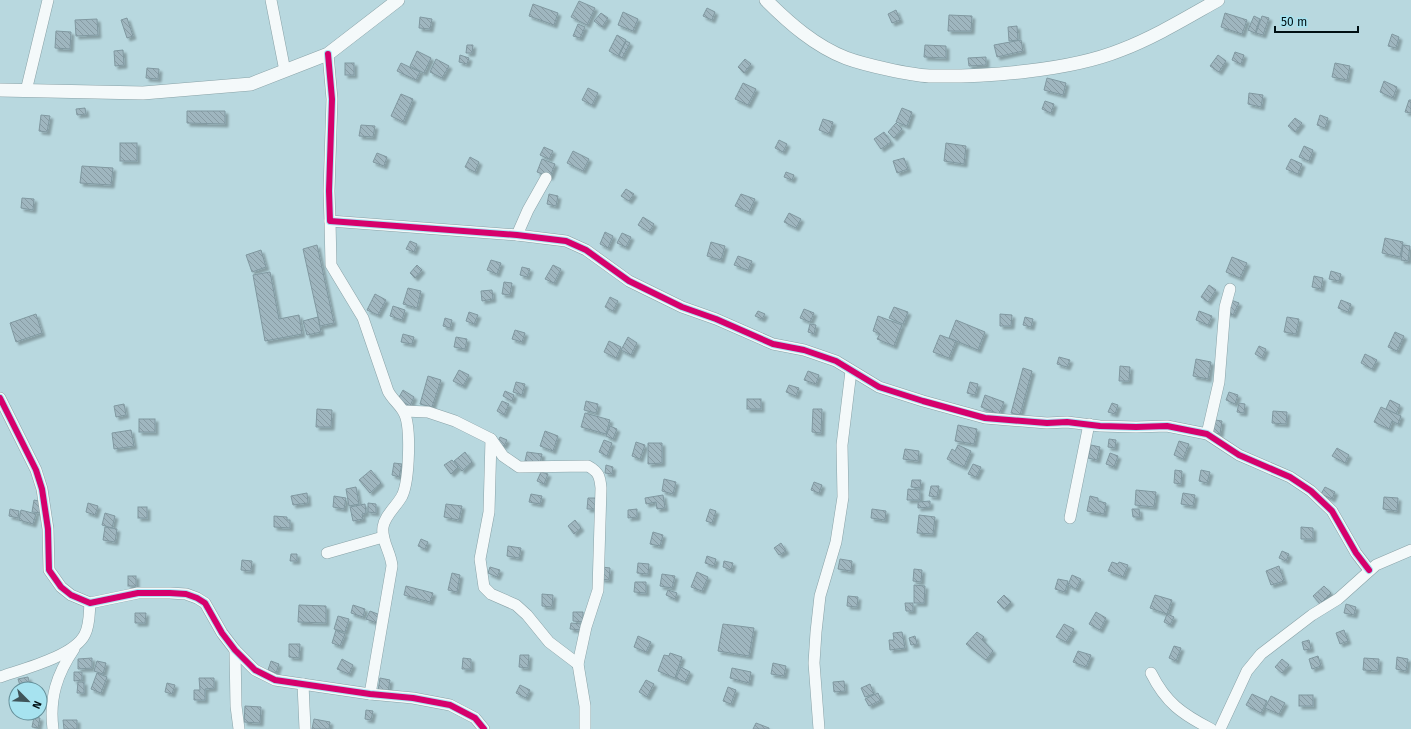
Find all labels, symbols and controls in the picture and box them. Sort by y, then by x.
scale bar [1275,8,1358,34]
text: 50 m [1281,15,1307,29]
north arrow [8,681,48,721]
text: N [29,699,44,711]

